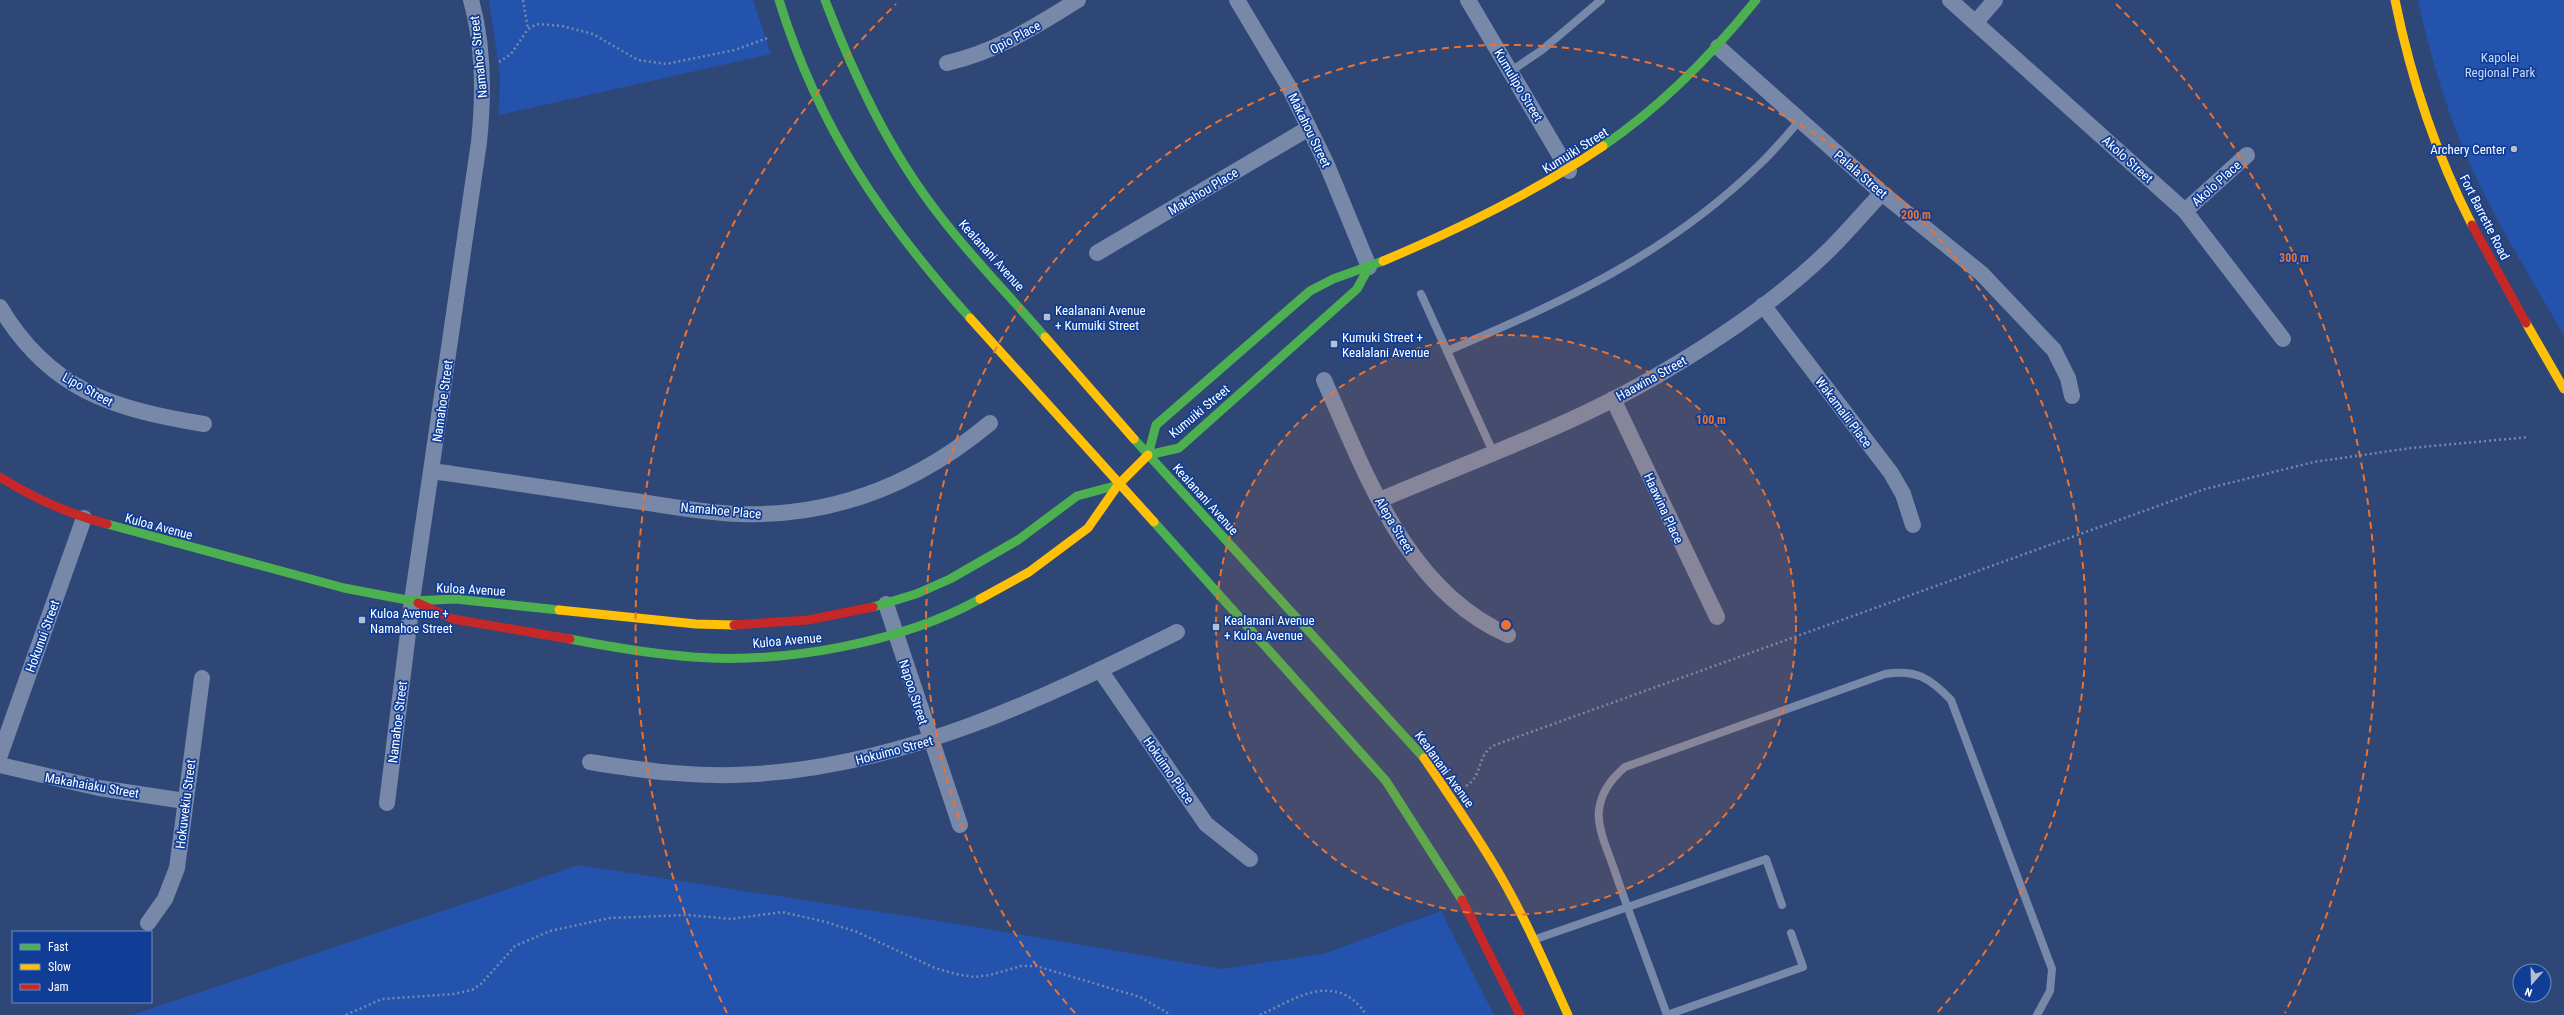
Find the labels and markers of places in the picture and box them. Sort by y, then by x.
place label: Archery Center [2430,142,2506,157]
marker: Archery Center [2509,144,2519,154]
place label: Kealanani Avenue + Kumuiki Street [1055,303,1146,333]
marker: Kealanani Avenue + Kumuiki Street [1042,312,1052,322]
place label: Kumuki Street + Kealalani Avenue [1342,330,1429,360]
marker: Kumuki Street + Kealalani Avenue [1329,339,1339,349]
place label: Kuloa Avenue + Namahoe Street [370,606,453,636]
place label: Kealanani Avenue + Kuloa Avenue [1224,613,1315,643]
marker: Kuloa Avenue + Namahoe Street [357,615,367,625]
centre of rings [1499,618,1513,632]
marker: Kealanani Avenue + Kuloa Avenue [1211,622,1221,632]

